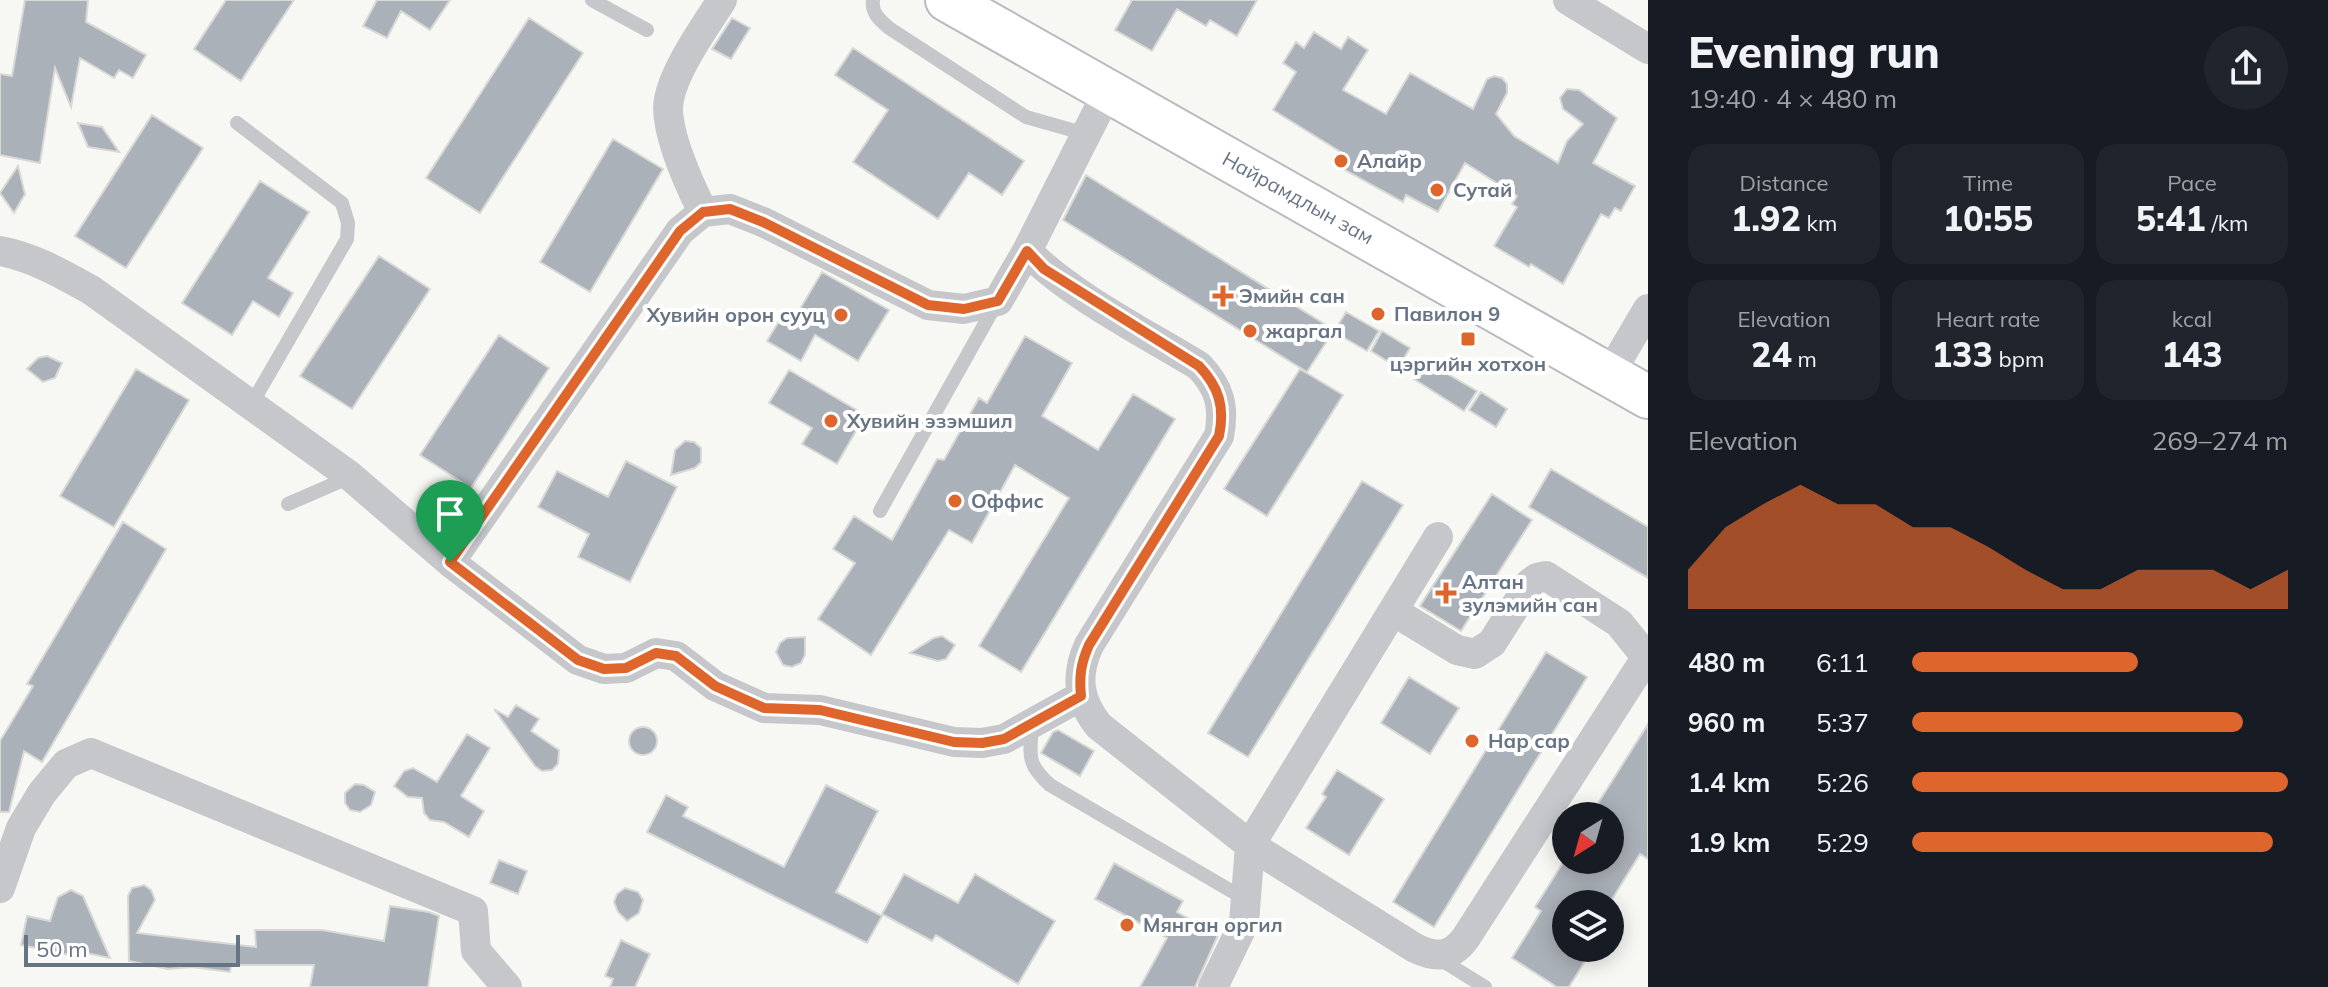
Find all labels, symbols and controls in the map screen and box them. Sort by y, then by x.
text: Evening run [1688,24,1940,79]
button: share [2204,26,2288,110]
text: 19:40 · 4 × 480 m [1688,82,1897,115]
street label: Найрамдлын зам [1218,146,1378,249]
place label: Алайр [1357,148,1422,173]
marker: Алайр [1332,152,1350,170]
text: Distance [1740,169,1828,197]
text: Time [1963,169,2013,197]
text: Pace [2167,169,2217,197]
place label: Сутай [1453,177,1512,202]
marker: Сутай [1428,181,1446,199]
text: 1.92 [1731,197,1801,240]
text: 10:55 [1943,197,2033,240]
text: 5:41 [2136,197,2206,240]
text: km [1801,209,1837,237]
text: /km [2206,209,2248,237]
place label: Эмийн сан [1239,283,1345,308]
marker: Эмийн сан [1214,287,1232,305]
place label: Павилон 9 [1394,301,1500,326]
place label: Хувийн орон сууц [646,302,825,327]
marker: Павилон 9 [1369,305,1387,323]
text: Elevation [1737,305,1831,333]
text: Heart rate [1936,305,2040,333]
text: kcal [2172,305,2212,333]
marker: Хувийн орон сууц [832,306,850,324]
place label: жаргал [1265,318,1343,343]
marker: жаргал [1241,322,1259,340]
marker: цэргийн хотхон [1459,330,1477,348]
text: 24 [1751,333,1792,376]
text: 133 [1932,333,1993,376]
text: 143 [2161,333,2223,376]
text: m [1792,345,1817,373]
text: bpm [1993,345,2044,373]
place label: цэргийн хотхон [1390,351,1546,376]
place label: Хувийн эзэмшил [846,408,1013,433]
marker: Хувийн эзэмшил [822,412,840,430]
text: Elevation [1688,424,1798,457]
text: 269–274 m [2152,424,2288,457]
pin [416,480,484,562]
place label: Оффис [971,488,1044,513]
icon: arrive [428,492,472,536]
marker: Оффис [946,492,964,510]
place label: Алтан зулэмийн сан [1462,569,1598,617]
marker: Алтан зулэмийн сан [1437,584,1455,602]
text: 480 m [1688,646,1765,679]
text: 6:11 [1816,646,1869,679]
text: 960 m [1688,706,1765,739]
text: 5:37 [1816,706,1869,739]
place label: Нар сар [1488,728,1570,753]
marker: Нар сар [1463,732,1481,750]
text: 1.4 km [1688,766,1771,799]
text: 5:26 [1816,766,1869,799]
north arrow [1552,802,1624,874]
map controls [1552,802,1624,962]
text: 1.9 km [1688,826,1771,859]
text: 5:29 [1816,826,1869,859]
button: layers [1552,890,1624,962]
place label: Мянган оргил [1143,912,1283,937]
marker: Мянган оргил [1118,916,1136,934]
scale bar [24,931,240,967]
text: 50 m [36,935,87,963]

